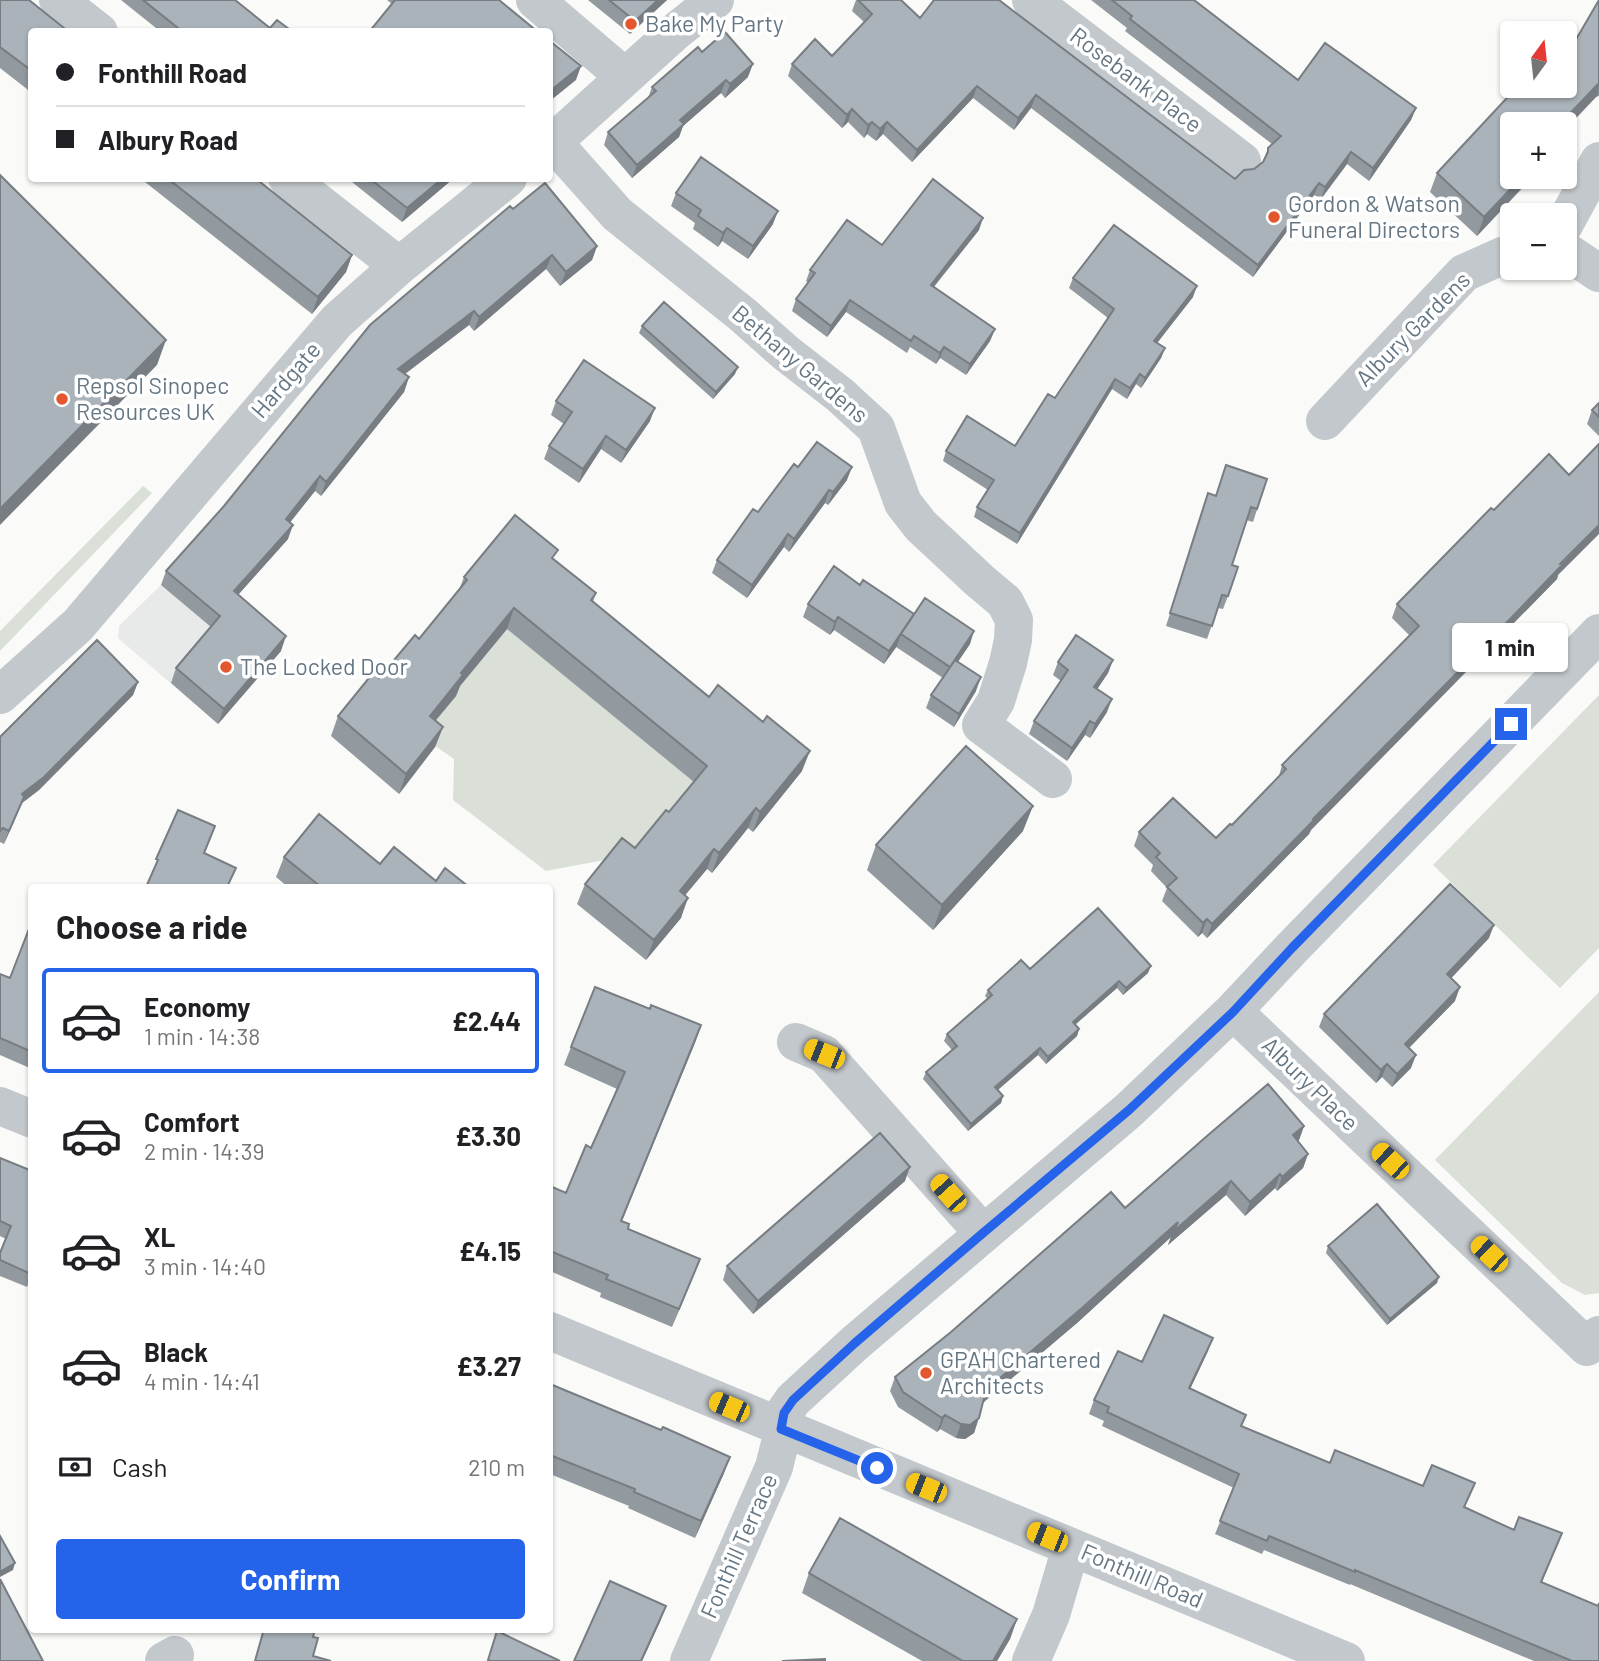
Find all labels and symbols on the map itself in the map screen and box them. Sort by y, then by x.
place label: Bake My Party [645,9,784,37]
marker: Bake My Party [623,16,639,32]
street label: Rosebank Place [1065,21,1208,138]
north arrow [1500,21,1577,98]
place label: Gordon & Watson Funeral Directors [1288,189,1460,243]
marker: Gordon & Watson Funeral Directors [1266,209,1282,225]
street label: Albury Gardens [1349,265,1475,391]
street label: Bethany Gardens [727,298,874,428]
street label: Hardgate [245,335,326,423]
place label: Repsol Sinopec Resources UK [76,371,229,425]
marker: Repsol Sinopec Resources UK [54,391,70,407]
callout: 1 min [1453,622,1569,672]
place label: The Locked Door [240,652,409,680]
marker: The Locked Door [218,659,234,675]
route end [1495,708,1527,740]
street label: Albury Place [1257,1030,1365,1136]
car [801,1036,848,1072]
car [1368,1139,1413,1183]
car [927,1170,970,1216]
car [1467,1232,1512,1276]
place label: GPAH Chartered Architects [940,1345,1101,1399]
marker: GPAH Chartered Architects [918,1365,934,1381]
car [706,1389,753,1425]
route start [861,1452,893,1484]
street label: Fonthill Terrace [694,1469,782,1622]
car [903,1470,950,1506]
car [1024,1519,1071,1555]
street label: Fonthill Road [1077,1537,1208,1613]

